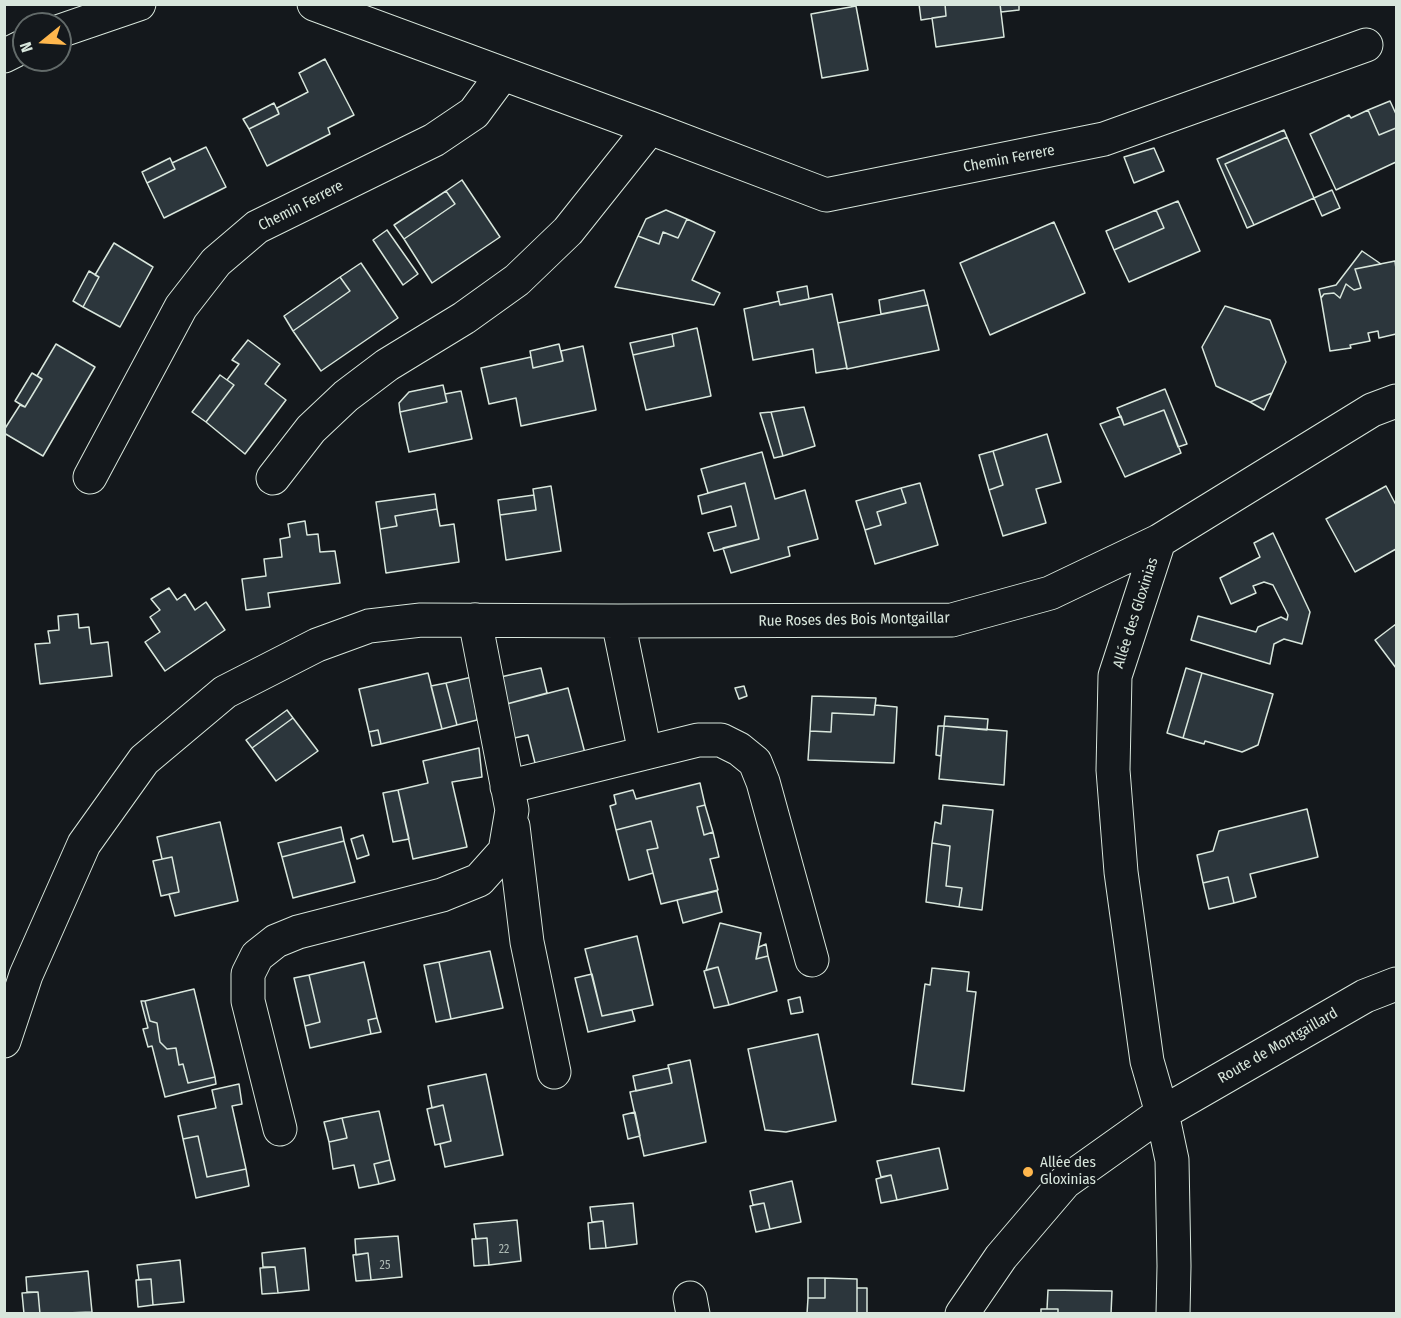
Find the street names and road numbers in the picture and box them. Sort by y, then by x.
street label: Chemin Ferrere [962,141,1056,177]
street label: Chemin Ferrere [256,177,346,235]
street label: Allée des Gloxinias [1110,555,1162,671]
street label: Rue Roses des Bois Montgaillar [758,609,950,631]
street label: Route de Montgaillard [1215,1004,1341,1088]

